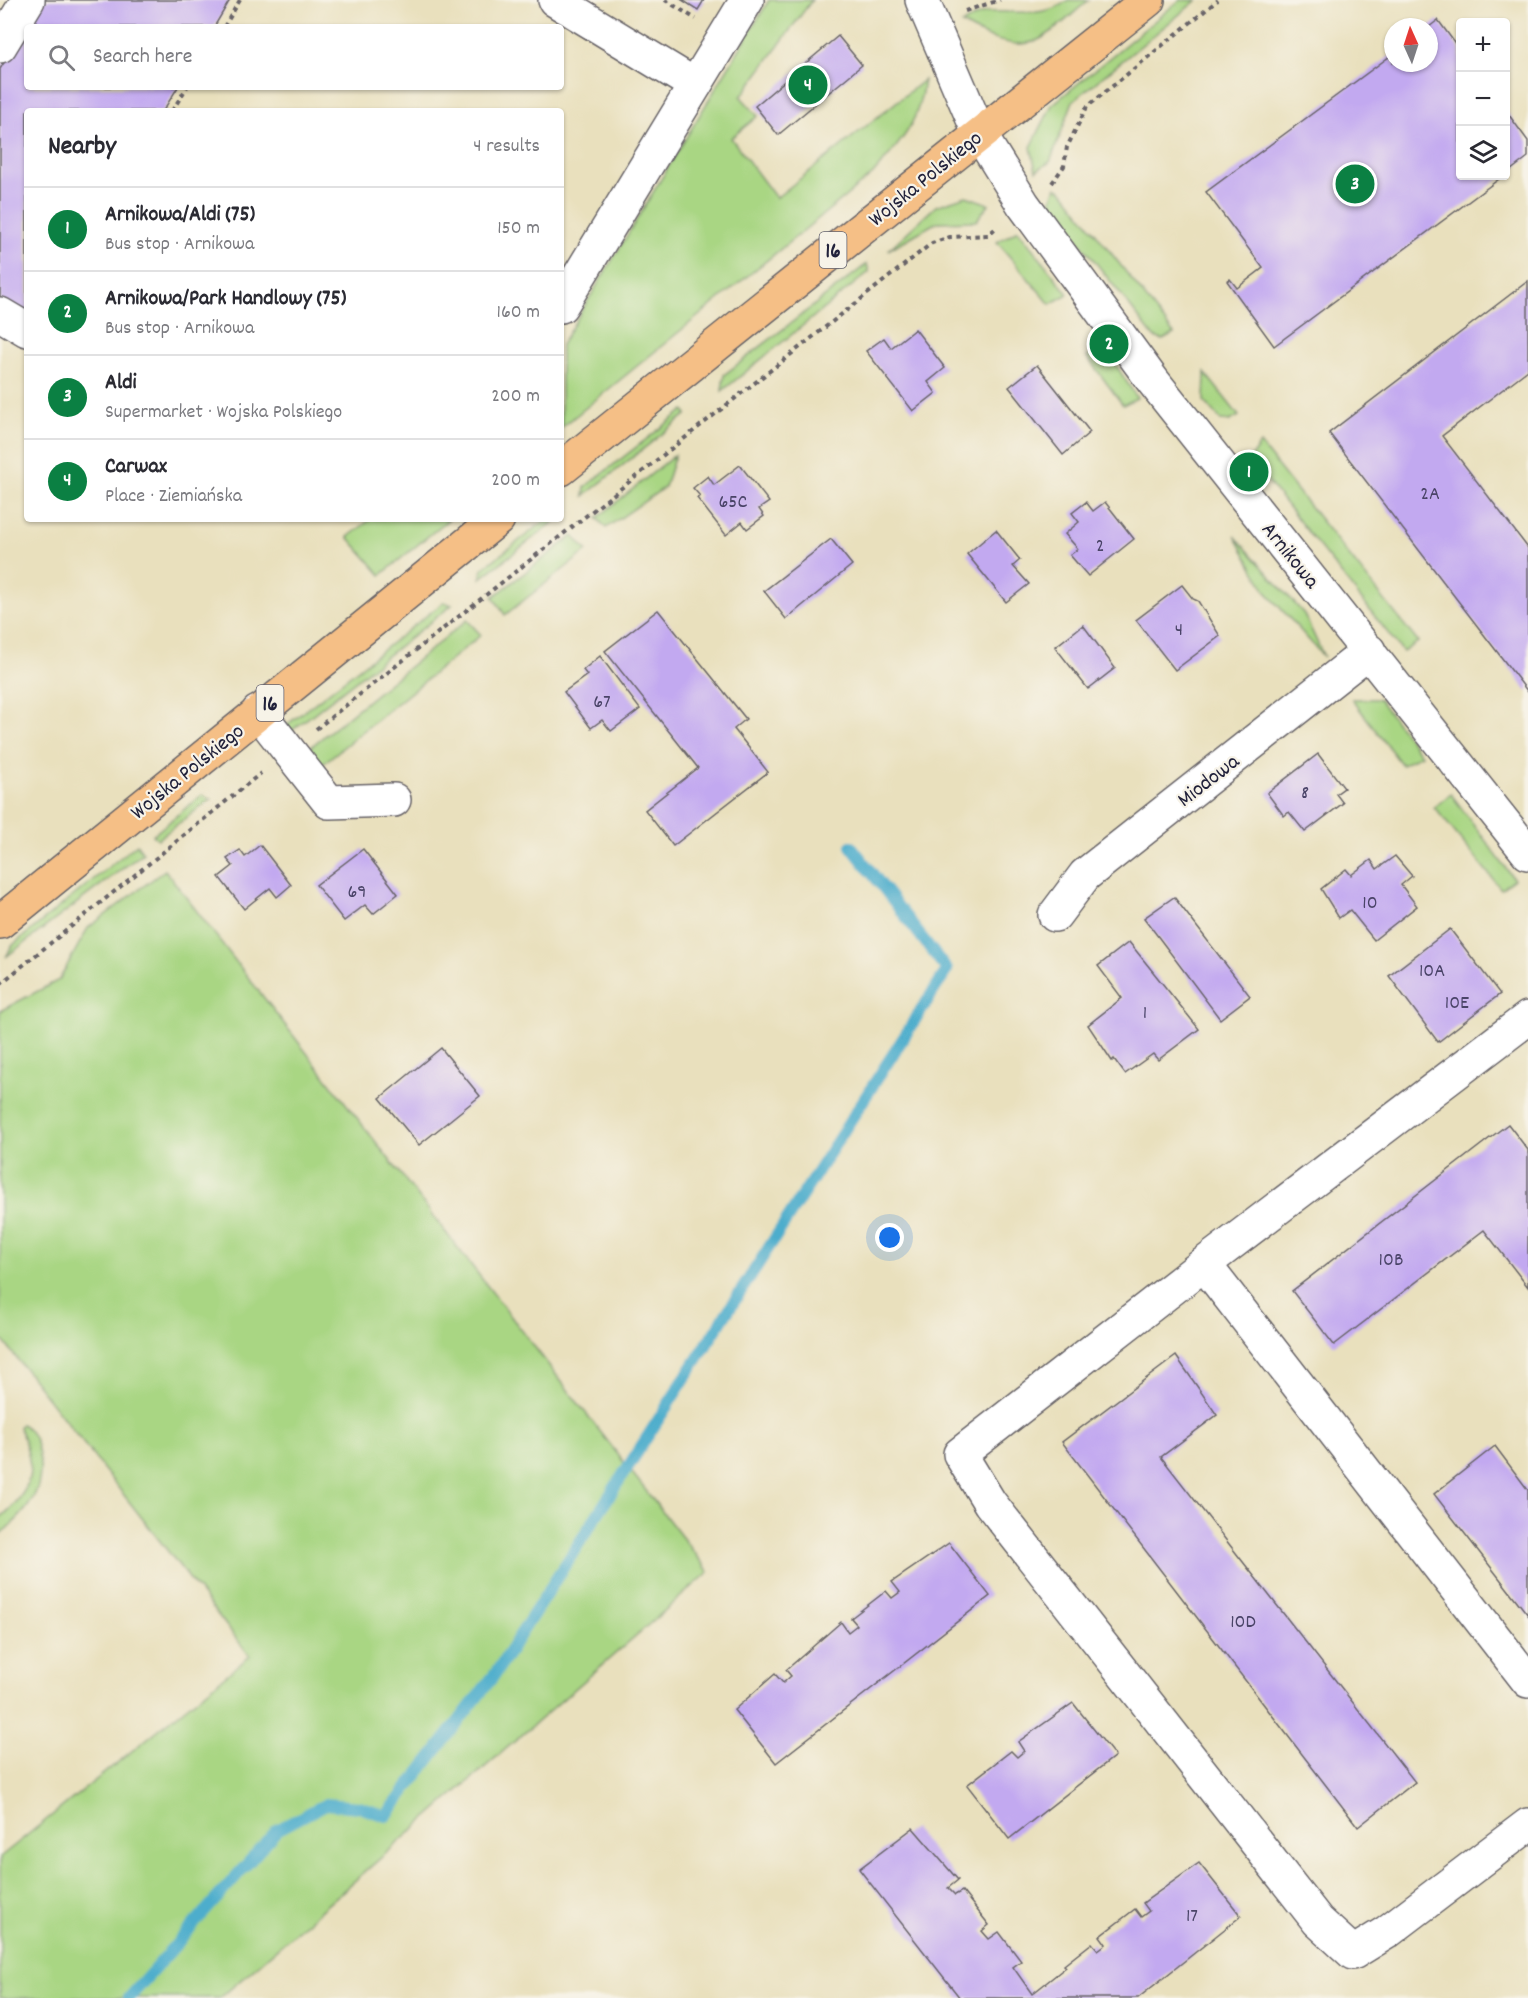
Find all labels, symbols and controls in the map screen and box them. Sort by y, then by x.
north arrow [1384,18,1438,72]
map controls [1456,18,1510,180]
button: + [1456,18,1510,72]
search box [24,24,564,90]
icon: search [45,41,78,74]
text: Search here [93,42,192,73]
pin: 4 [788,62,828,107]
button: − [1456,72,1510,126]
street label: Wojska Polskiego [863,124,990,235]
button: layers [1456,126,1510,180]
text: Nearby [48,129,116,166]
text: 4 results [473,133,540,161]
pin: 3 [1336,162,1374,207]
text: Arnikowa/Aldi (75) [105,200,255,231]
text: 1 [65,215,70,243]
text: 150 m [497,215,540,243]
text: Bus stop · Arnikowa [105,231,254,259]
road number: 16 [820,232,846,268]
text: Arnikowa/Park Handlowy (75) [105,284,346,315]
text: 2 [63,299,72,327]
text: 160 m [497,299,540,327]
text: Bus stop · Arnikowa [105,315,254,343]
pin: 2 [1090,322,1128,366]
text: Aldi [105,368,137,399]
text: 3 [63,383,72,411]
text: 200 m [491,383,540,411]
text: Supermarket · Wojska Polskiego [105,399,342,427]
pin: 1 [1230,450,1268,494]
text: Carwax [105,452,167,483]
text: 4 [63,467,72,495]
text: 200 m [491,467,540,495]
house number: 2A [1420,481,1440,509]
text: Place · Ziemiańska [105,483,242,511]
house number: 65C [719,489,748,517]
street label: Arnikowa [1253,516,1326,597]
house number: 2 [1096,533,1104,561]
house number: 4 [1175,617,1183,645]
road number: 16 [256,685,284,721]
house number: 67 [593,689,611,717]
street label: Wojska Polskiego [125,717,252,828]
street label: Miodowa [1172,747,1247,816]
house number: 8 [1301,780,1309,808]
house number: 69 [348,879,366,907]
house number: 10 [1362,890,1378,918]
house number: 10A [1419,958,1445,986]
house number: 10E [1445,990,1469,1018]
house number: 1 [1143,1000,1147,1028]
your location [875,1223,904,1252]
house number: 10B [1379,1247,1403,1275]
house number: 10D [1230,1609,1256,1637]
house number: 17 [1186,1903,1198,1931]

